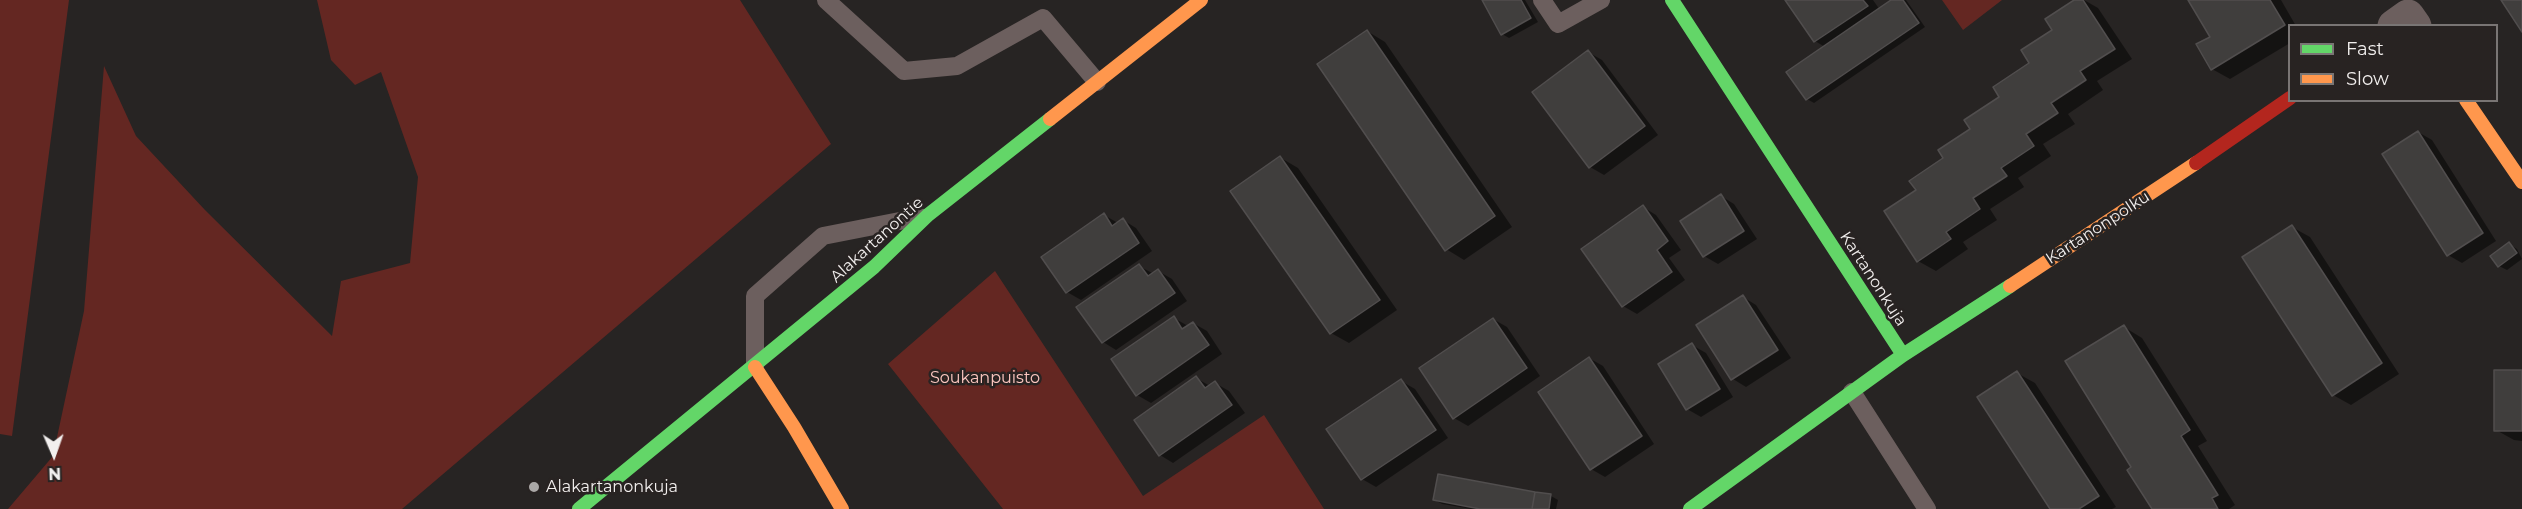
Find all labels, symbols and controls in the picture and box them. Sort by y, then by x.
legend [2288,24,2498,102]
text: Fast [2346,38,2384,60]
text: Slow [2346,68,2389,90]
street label: Kartanonpolku [2043,187,2153,269]
street label: Alakartanontie [827,193,927,287]
street label: Kartanonkuja [1835,228,1911,330]
park label: Soukanpuisto [930,368,1040,388]
north arrow [24,425,84,485]
text: N [48,464,61,483]
place label: Alakartanonkuja [546,477,678,497]
marker: Alakartanonkuja [527,480,541,494]

